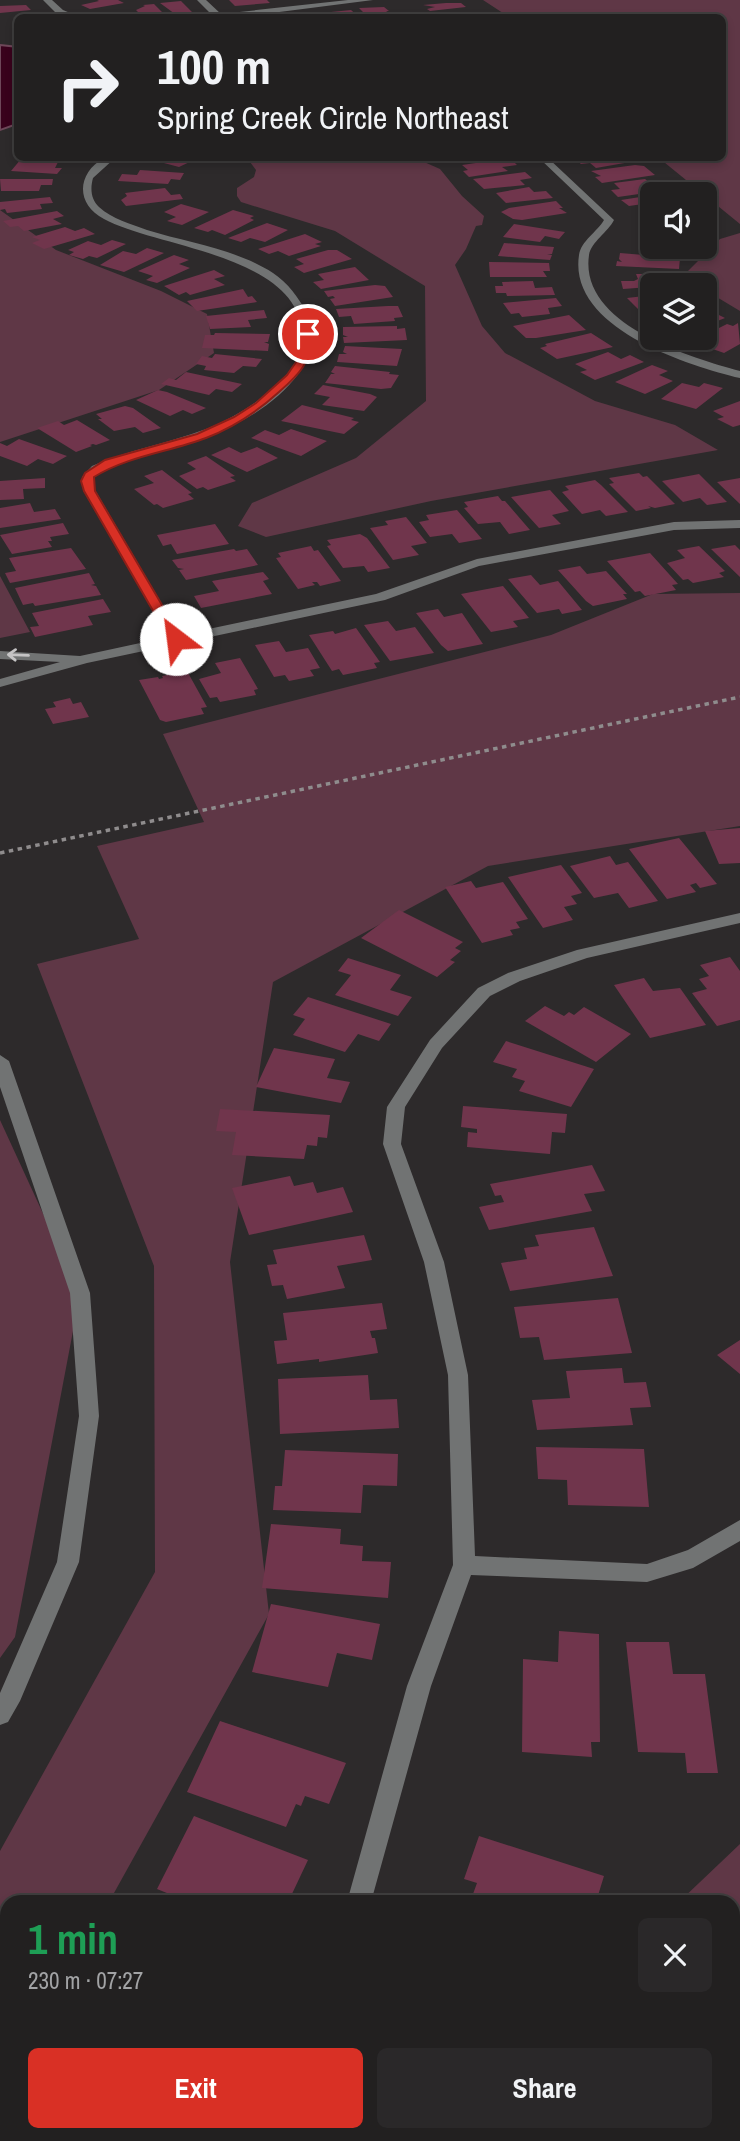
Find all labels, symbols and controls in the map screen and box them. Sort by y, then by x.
text: 100 m [157,33,271,99]
icon: right [42,42,133,133]
text: Spring Creek Circle Northeast [157,96,508,139]
map controls [640,182,717,350]
button: sound [640,182,717,259]
button: layers [640,273,717,350]
pin [278,304,338,364]
icon: arrive [289,315,327,353]
position arrow [139,602,213,676]
one-way arrow [7,648,30,661]
text: 1 min [28,1911,118,1967]
button: close [638,1918,712,1992]
text: 230 m · 07:27 [28,1965,143,1996]
button: Exit [28,2048,363,2128]
button: Share [377,2048,712,2128]

